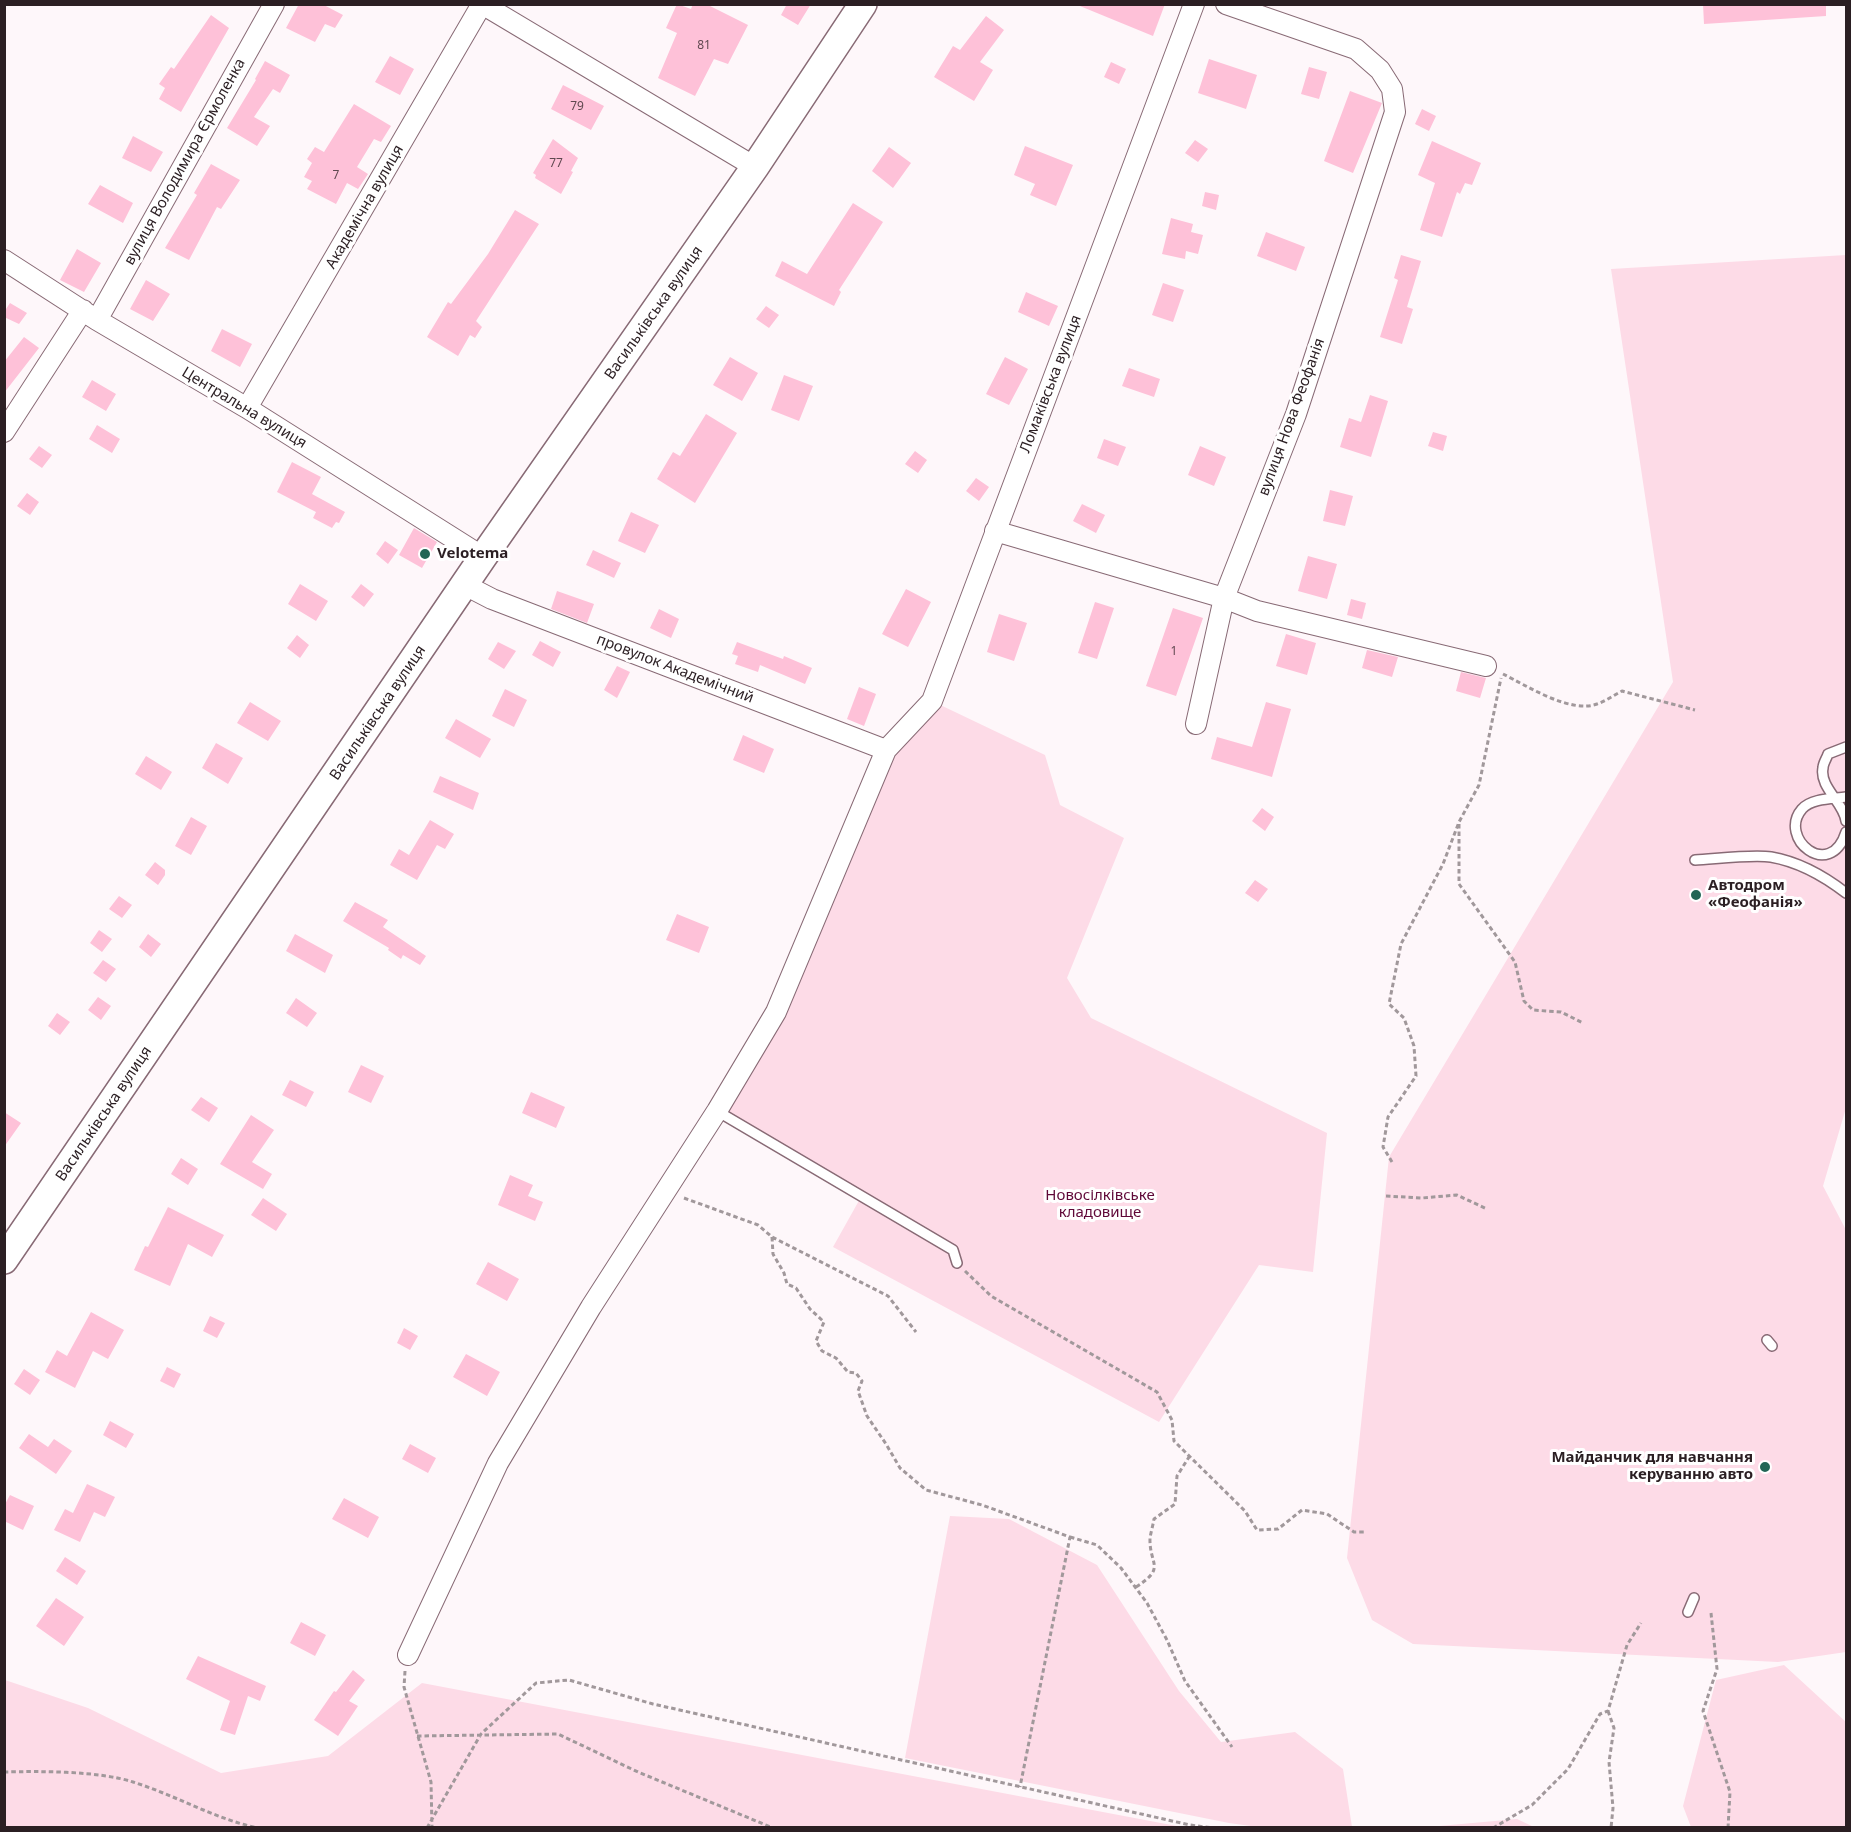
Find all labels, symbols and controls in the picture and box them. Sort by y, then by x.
house number: 81 [697,39,711,53]
street label: вулиця Володимира Єрмоленка [121,56,249,268]
house number: 79 [570,100,584,114]
street label: Академічна вулиця [322,142,408,272]
house number: 77 [549,157,563,171]
house number: 7 [333,169,339,183]
street label: Васильківська вулиця [601,243,707,383]
street label: Ломаківська вулиця [1016,313,1086,455]
street label: вулиця Нова Феофанія [1255,336,1329,498]
street label: Центральна вулиця [178,364,310,452]
place label: Velotema [437,545,508,563]
marker: Velotema [418,547,432,561]
street label: провулок Академічний [594,631,756,707]
street label: Васильківська вулиця [326,642,430,784]
house number: 1 [1171,645,1177,659]
place label: Автодром «Феофанія» [1708,877,1803,912]
marker: Автодром «Феофанія» [1689,888,1703,902]
street label: Васильківська вулиця [52,1043,156,1185]
park label: Новосілківське кладовище [1045,1187,1155,1222]
place label: Майданчик для навчання керуванню авто [1551,1449,1753,1484]
marker: Майданчик для навчання керуванню авто [1758,1460,1772,1474]

